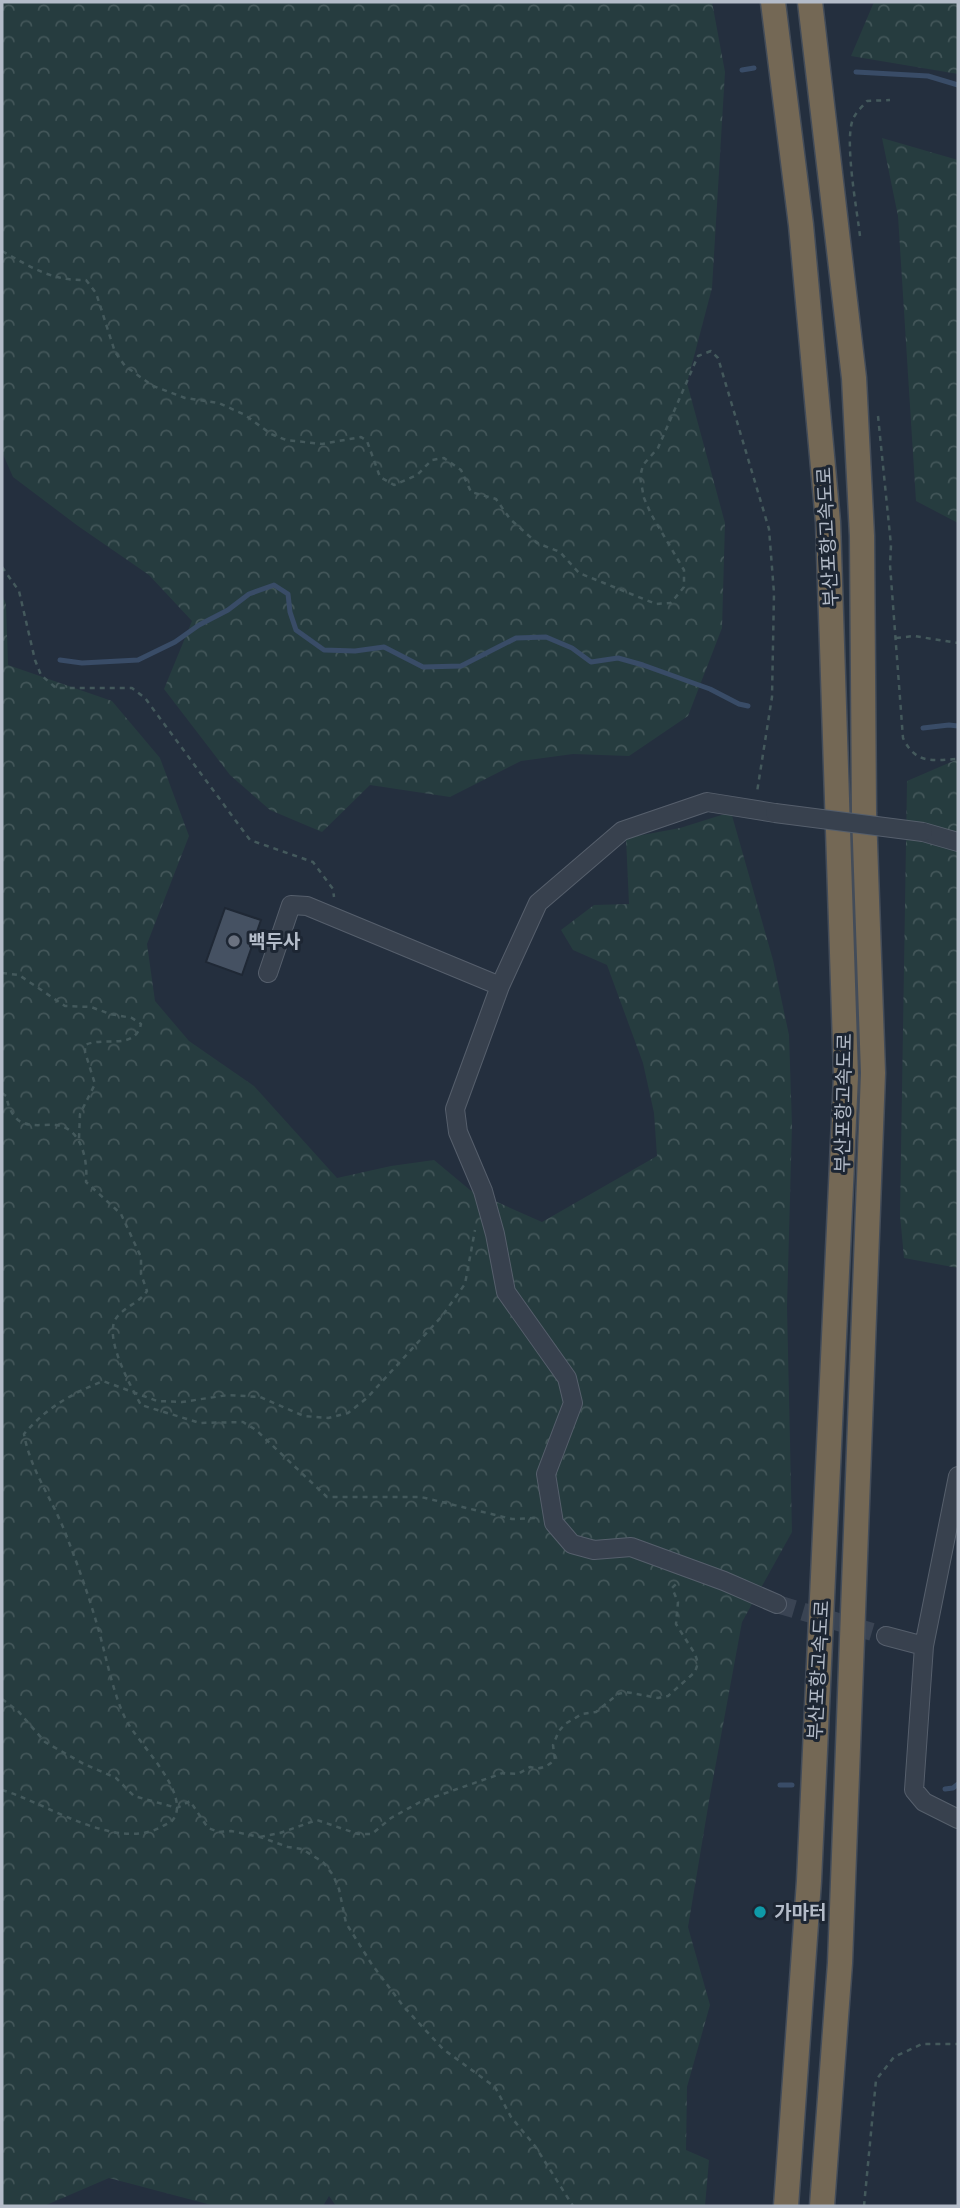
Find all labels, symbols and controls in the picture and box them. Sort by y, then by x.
street label: 부산포항고속도로 [812,467,843,607]
place label: 백두사 [248,930,301,953]
marker: 백두사 [226,933,242,949]
street label: 부산포항고속도로 [831,1033,856,1173]
street label: 부산포항고속도로 [803,1600,834,1740]
place label: 가마터 [774,1901,826,1924]
marker: 가마터 [752,1904,768,1920]

